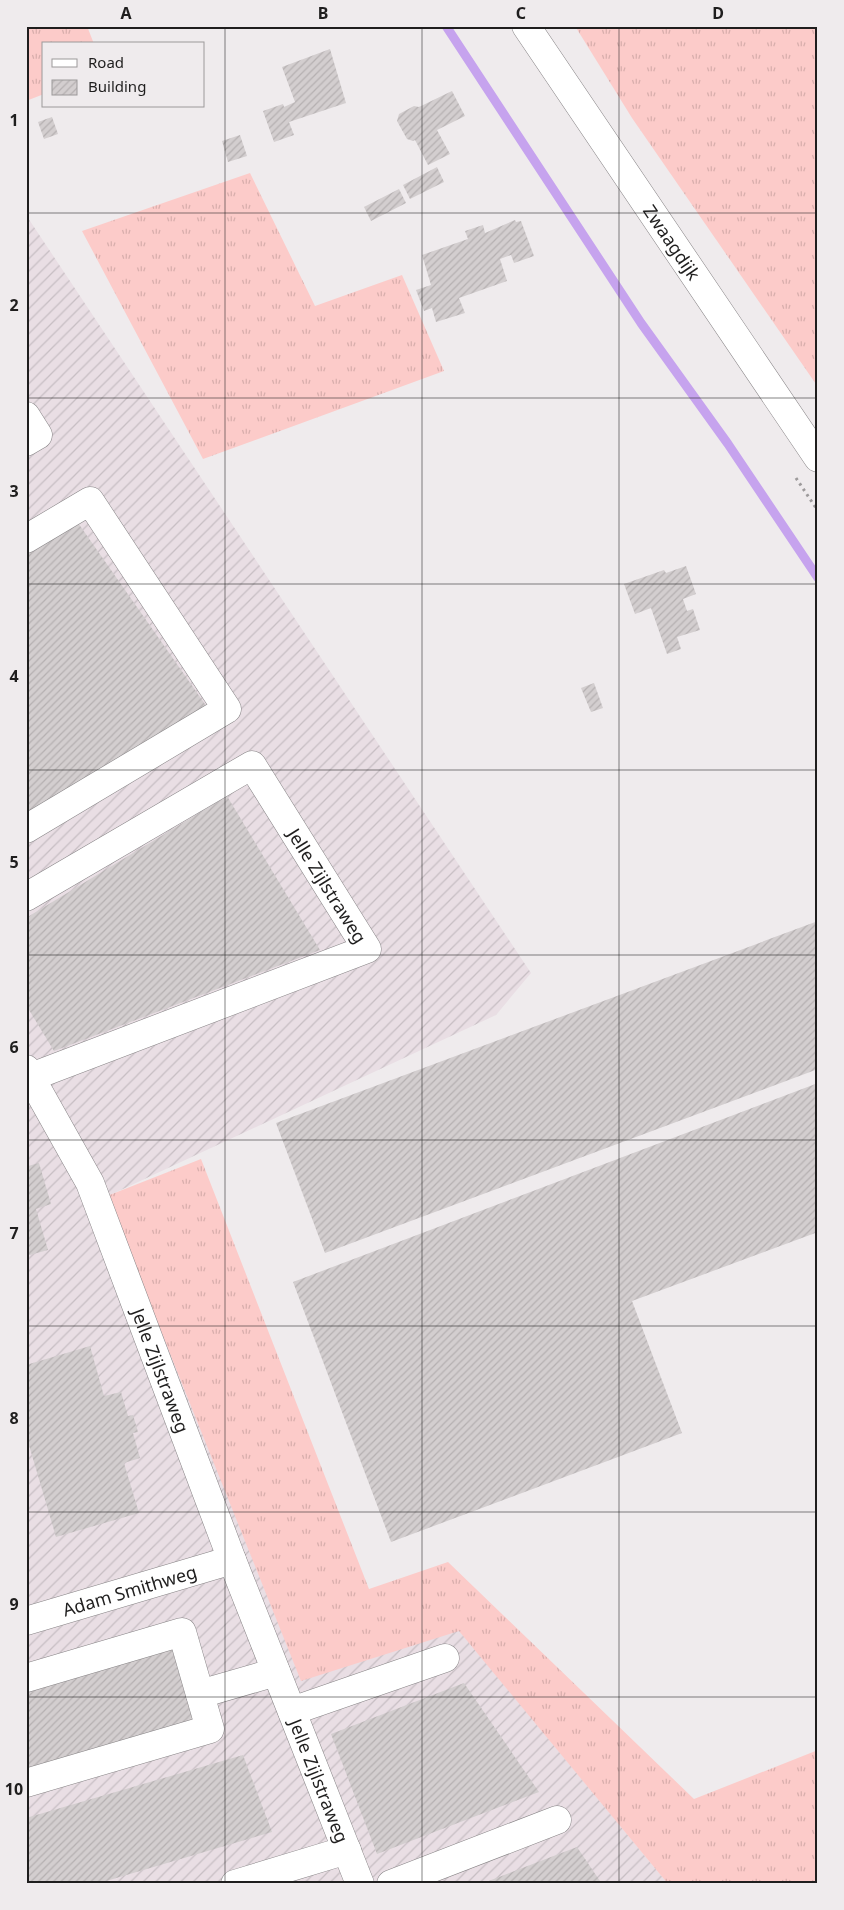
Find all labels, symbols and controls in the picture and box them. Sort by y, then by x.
text: A [120,2,132,24]
text: B [318,2,328,24]
text: C [516,2,526,24]
text: D [712,2,724,24]
legend [42,42,205,108]
text: Road [88,52,124,72]
text: Building [88,76,146,96]
text: 1 [9,109,19,131]
street label: Zwaagdijk [638,200,706,285]
text: 2 [9,294,19,316]
text: 3 [9,480,19,502]
text: 4 [9,665,19,687]
street label: Jelle Zijlstraweg [281,822,372,948]
text: 5 [9,851,19,873]
text: 6 [9,1036,19,1058]
text: 7 [9,1222,19,1244]
street label: Jelle Zijlstraweg [126,1303,195,1436]
text: 8 [9,1407,19,1429]
street label: Adam Smithweg [60,1559,199,1622]
text: 9 [9,1593,19,1615]
street label: Jelle Zijlstraweg [283,1714,354,1846]
text: 10 [5,1778,23,1800]

